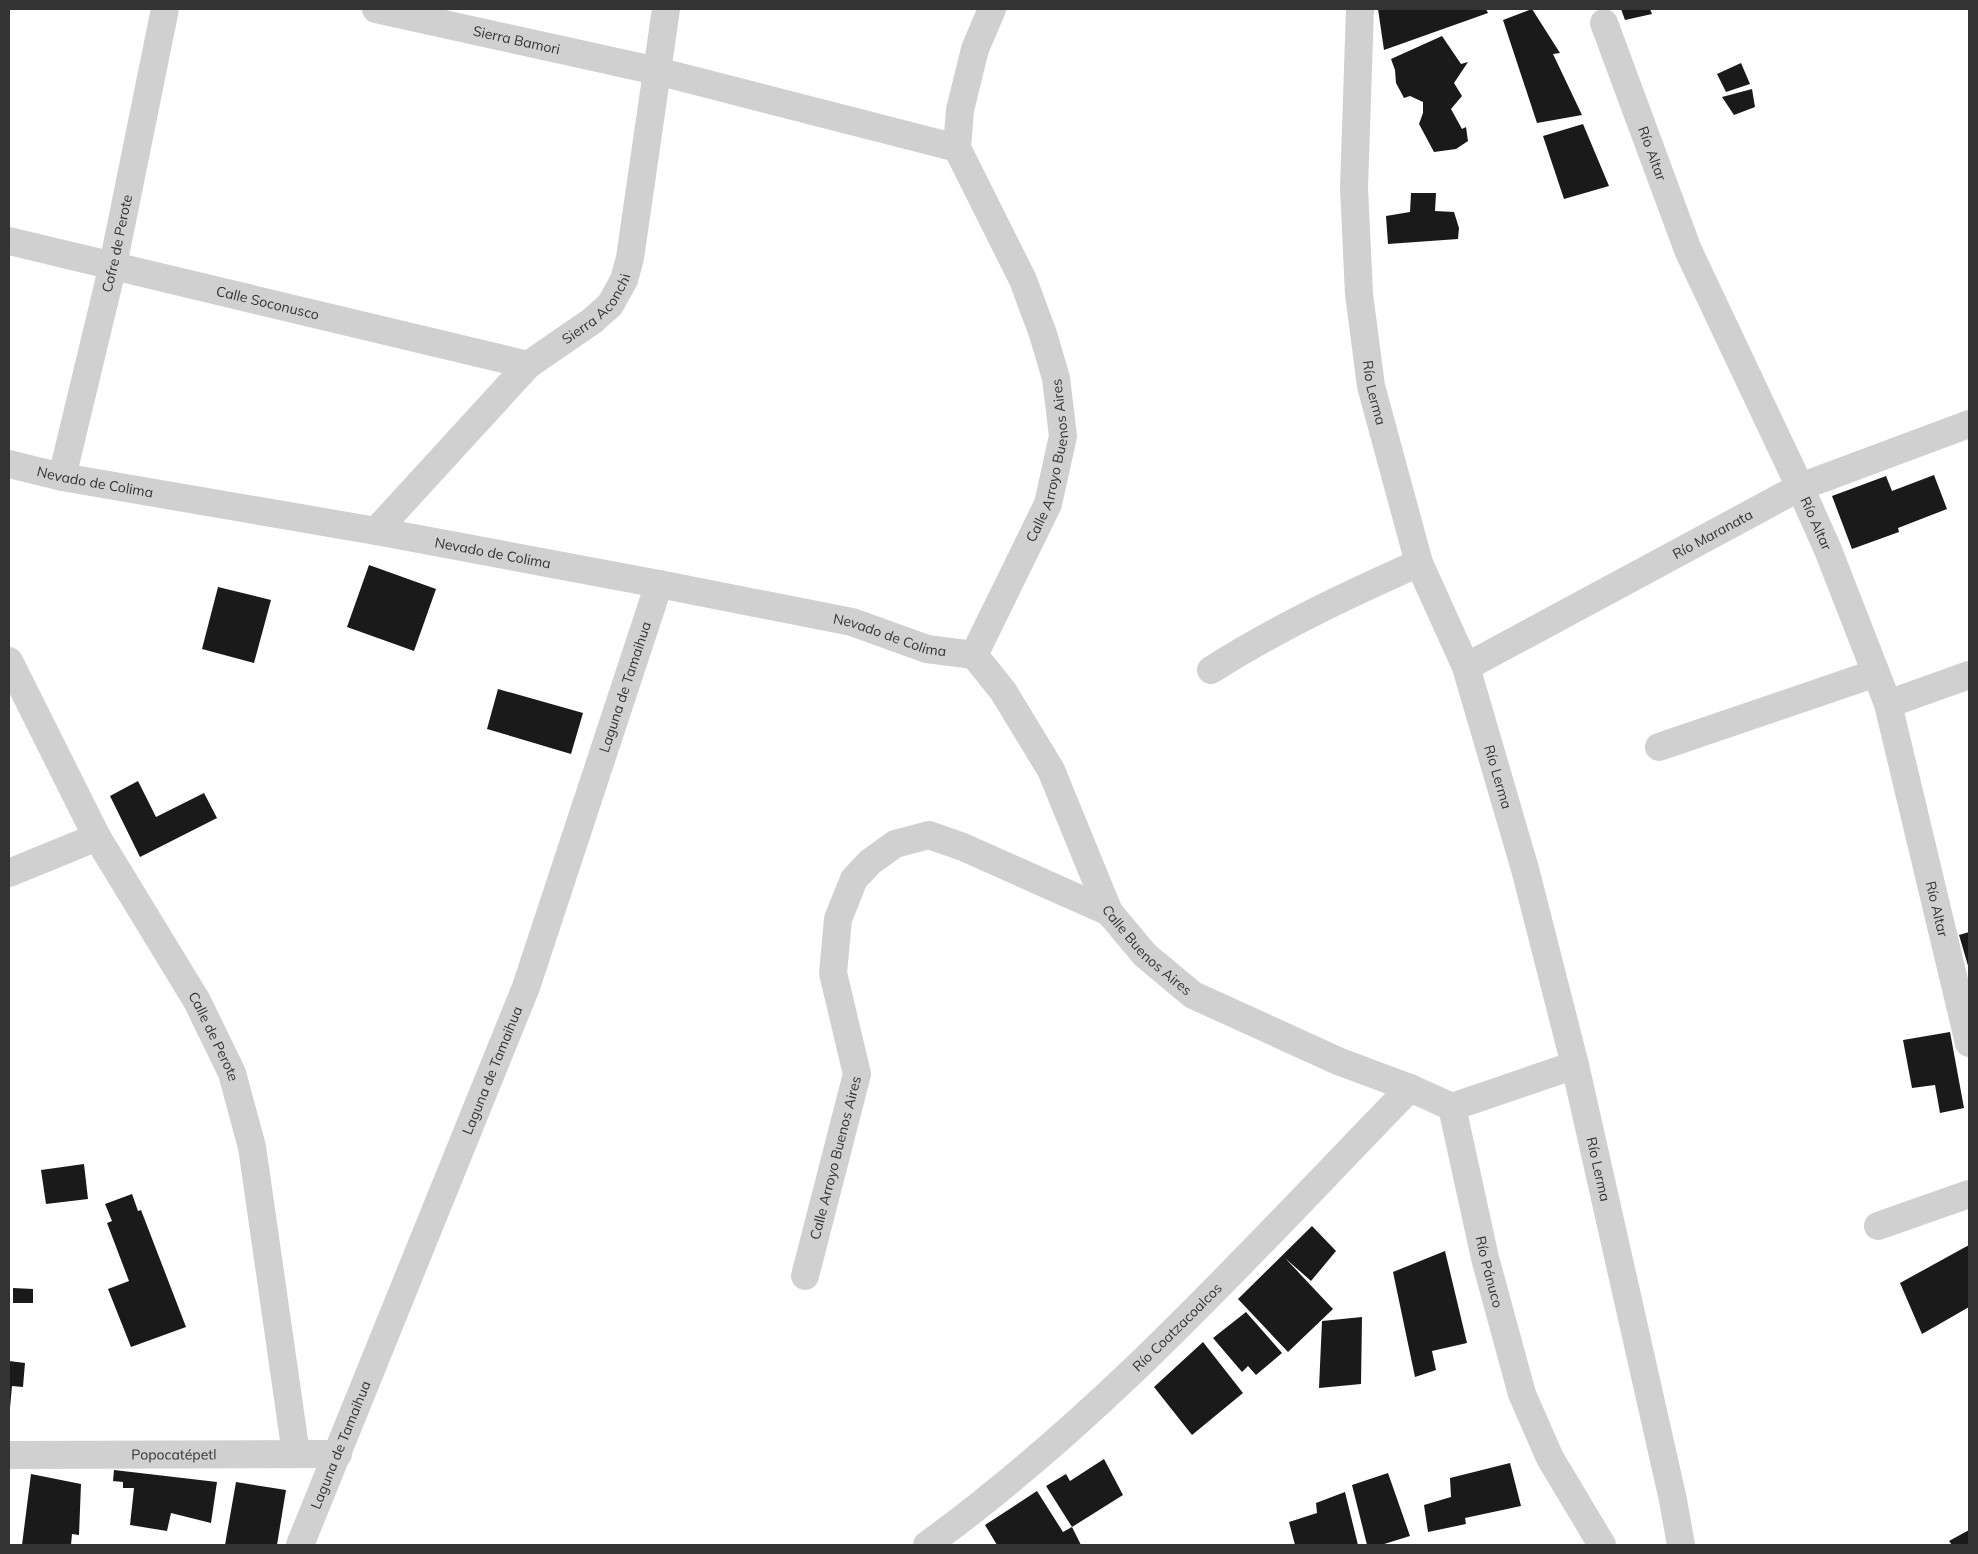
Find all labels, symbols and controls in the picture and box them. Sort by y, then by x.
street label: Sierra Bamori [471,22,562,58]
street label: Río Altar [1634,124,1671,184]
street label: Cofre de Perote [98,193,136,294]
street label: Sierra Aconchi [558,272,634,348]
street label: Calle Soconusco [214,282,321,324]
street label: Río Lerma [1359,359,1390,427]
street label: Calle Arroyo Buenos Aires [1022,378,1072,545]
street label: Nevado de Colima [35,462,155,502]
street label: Río Altar [1796,494,1836,554]
street label: Río Maranata [1669,505,1756,563]
street label: Nevado de Colima [433,533,552,573]
street label: Nevado de Colima [832,610,947,660]
street label: Laguna de Tamaihua [595,619,655,755]
street label: Río Lerma [1480,743,1516,811]
street label: Río Altar [1922,879,1953,939]
street label: Calle Buenos Aires [1098,903,1196,999]
street label: Calle de Perote [184,988,243,1083]
street label: Laguna de Tamaihua [458,1004,526,1137]
street label: Calle Arroyo Buenos Aires [806,1074,865,1242]
street label: Río Lerma [1582,1135,1614,1203]
street label: Río Pánuco [1471,1234,1507,1310]
street label: Río Coatzacoalcos [1129,1279,1226,1375]
street label: Laguna de Tamaihua [306,1378,375,1512]
street label: Popocatépetl [131,1445,217,1464]

